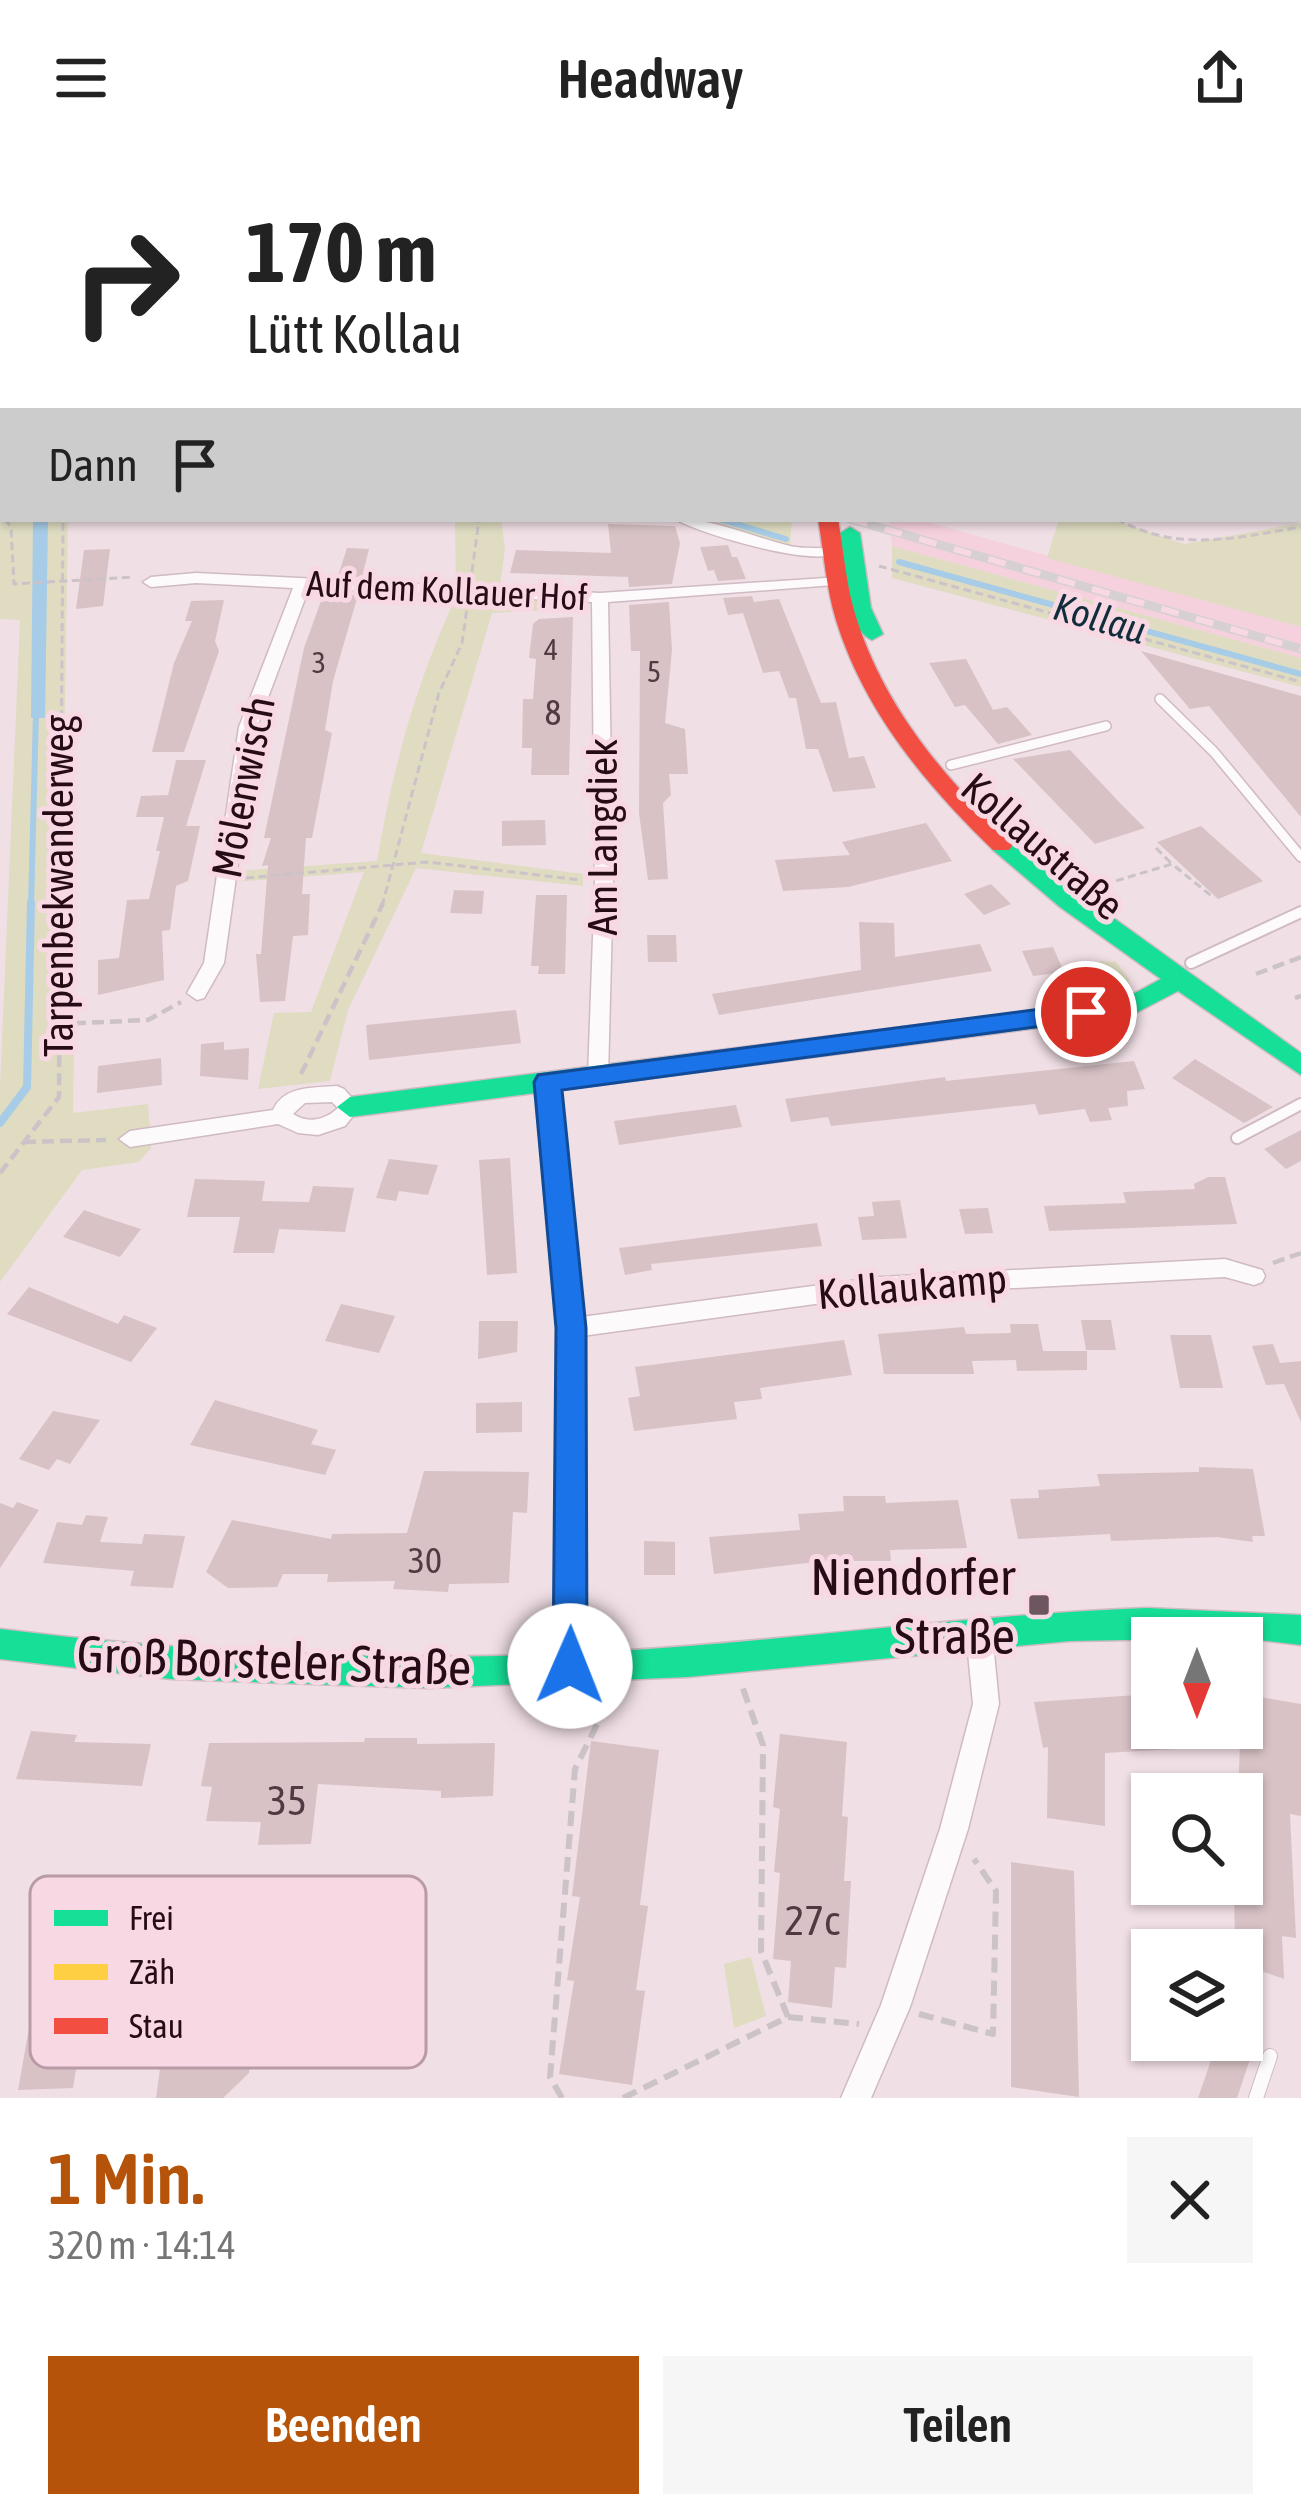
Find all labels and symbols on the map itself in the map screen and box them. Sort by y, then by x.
street label: Auf dem Kollauer Hof [306,562,588,618]
water label: Kollau [1049,584,1151,652]
house number: 4 [544,632,558,666]
house number: 3 [312,645,326,679]
house number: 5 [647,654,661,688]
house number: 8 [545,691,561,733]
street label: Mölenwisch [202,692,284,882]
street label: Tarpenbekwanderweg [34,715,82,1057]
street label: Am Langdiek [578,738,626,936]
street label: Kollaustraße [952,763,1134,929]
pin [1035,961,1137,1063]
street label: Kollaukamp [815,1254,1009,1318]
house number: 30 [408,1539,442,1581]
place label: Niendorfer Straße [810,1547,1016,1665]
marker: Niendorfer Straße [1026,1592,1052,1618]
position arrow [507,1603,633,1729]
north arrow [1131,1617,1263,1749]
street label: Groß Borsteler Straße [76,1624,472,1696]
house number: 35 [267,1776,307,1824]
legend [30,1876,426,2068]
house number: 27c [784,1896,840,1944]
text: Frei [129,1899,174,1937]
text: Zäh [129,1953,175,1991]
text: Stau [129,2007,184,2045]

